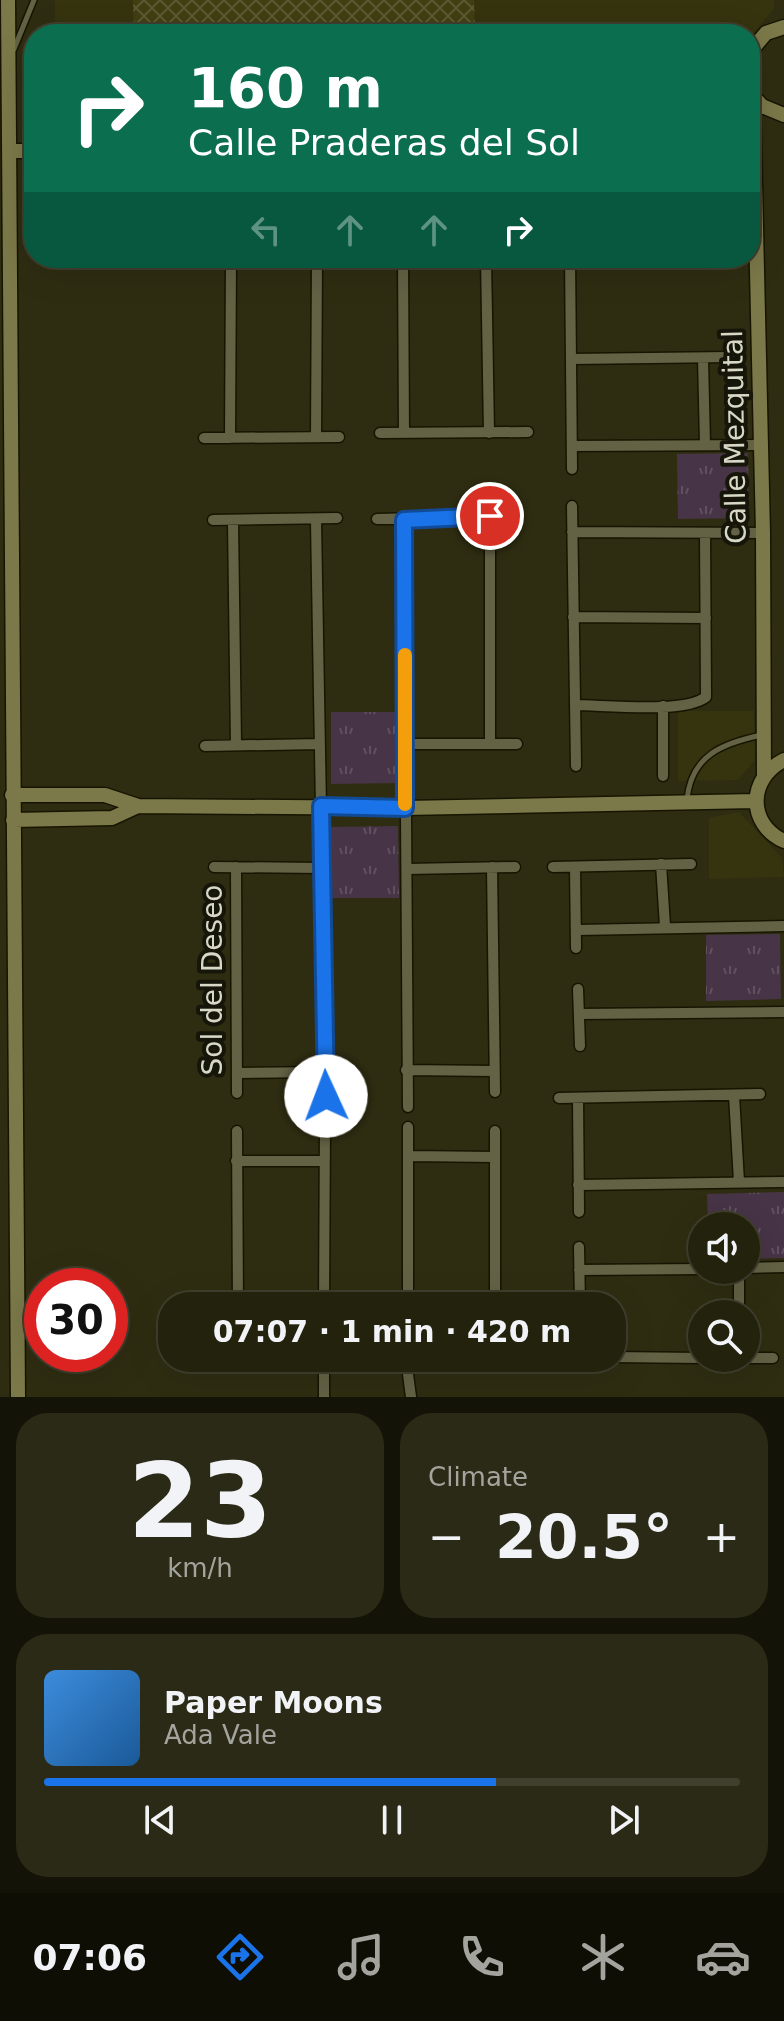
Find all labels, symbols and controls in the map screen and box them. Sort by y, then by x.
text: 160 m [188,55,383,120]
icon: right [56,56,160,160]
text: Calle Praderas del Sol [188,122,580,163]
icon: left [244,208,288,252]
icon: ahead [328,208,372,252]
icon: ahead [412,208,456,252]
icon: right [496,208,540,252]
street label: Calle Mezquital [716,330,753,544]
pin [456,482,524,550]
icon: arrive [468,494,512,538]
street label: Sol del Deseo [196,885,229,1076]
position arrow [284,1054,368,1138]
map controls [688,1212,760,1372]
button: sound [688,1212,760,1284]
speed limit sign: 30 [24,1268,128,1372]
button: search [688,1300,760,1372]
text: 07:07 · 1 min · 420 m [213,1314,571,1349]
text: 23 [128,1440,272,1562]
text: Climate [428,1462,528,1492]
text: 20.5° [495,1502,673,1572]
text: − [428,1511,465,1562]
text: + [703,1511,740,1562]
text: km/h [167,1553,233,1583]
text: Paper Moons [164,1685,383,1720]
text: Ada Vale [164,1720,277,1750]
icon: previous [138,1798,182,1842]
icon: pause [370,1798,414,1842]
icon: next [602,1798,646,1842]
icon: directions [212,1929,268,1985]
icon: music [333,1929,389,1985]
icon: phone [454,1929,510,1985]
icon: climate [575,1929,631,1985]
icon: car [695,1929,751,1985]
text: 07:06 [32,1937,147,1978]

